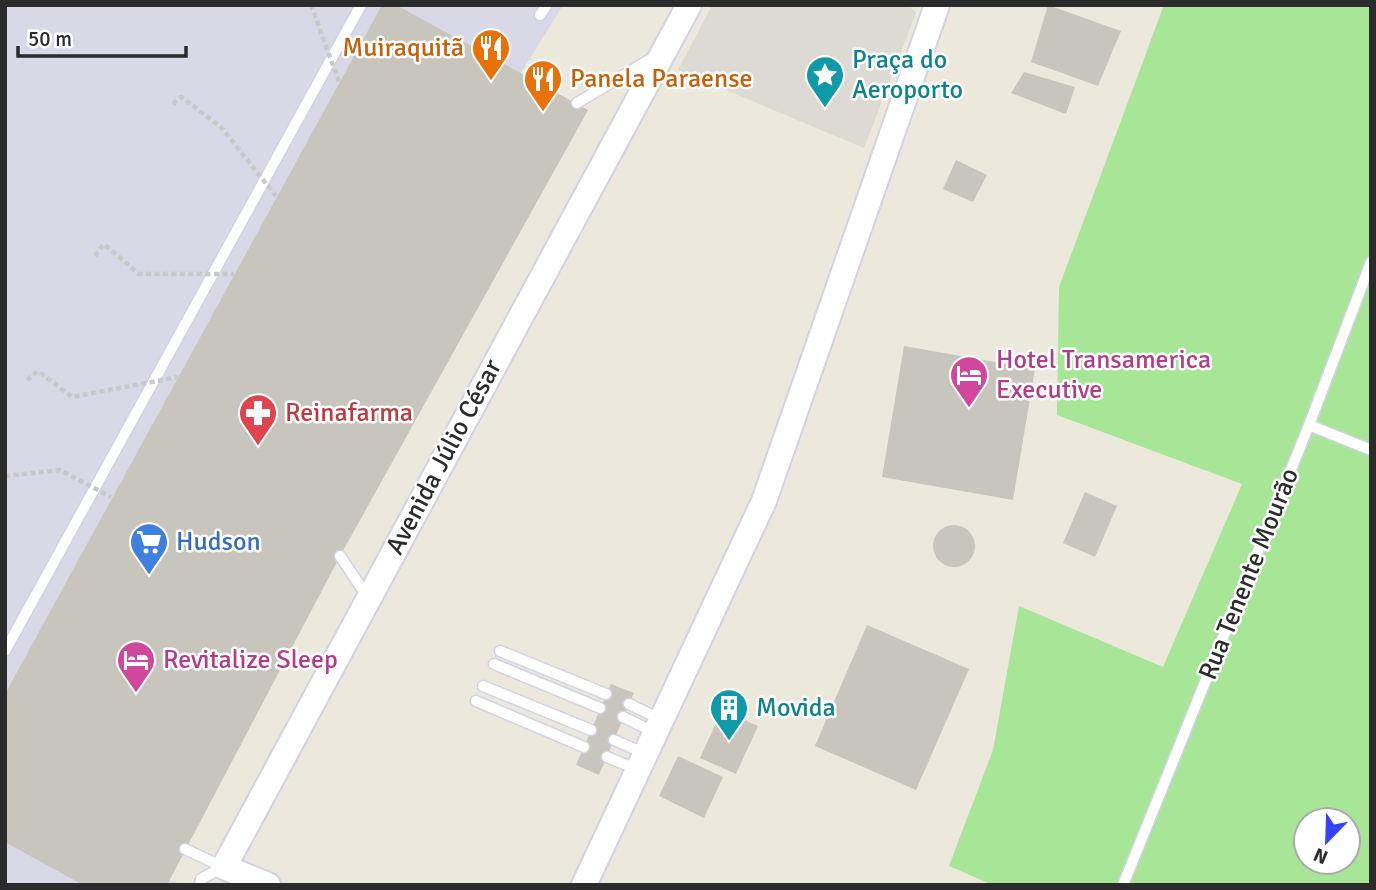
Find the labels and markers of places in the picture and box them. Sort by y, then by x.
restaurant icon: Muiraquitã [470,27,512,82]
place label: Muiraquitã [342,32,464,64]
place label: Praça do Aeroporto [852,44,963,106]
place icon: Praça do Aeroporto [804,54,846,109]
restaurant icon: Panela Paraense [522,58,564,113]
place label: Panela Paraense [570,63,753,95]
place label: Hotel Transamerica Executive [996,344,1211,406]
hotel icon: Hotel Transamerica Executive [948,354,990,409]
pharmacy icon: Reinafarma [237,392,279,447]
place label: Reinafarma [285,397,413,429]
supermarket icon: Hudson [128,521,170,576]
place label: Hudson [176,526,261,558]
hotel icon: Revitalize Sleep [115,639,157,694]
place label: Revitalize Sleep [163,644,338,676]
building icon: Movida [708,687,750,742]
place label: Movida [756,692,836,724]

